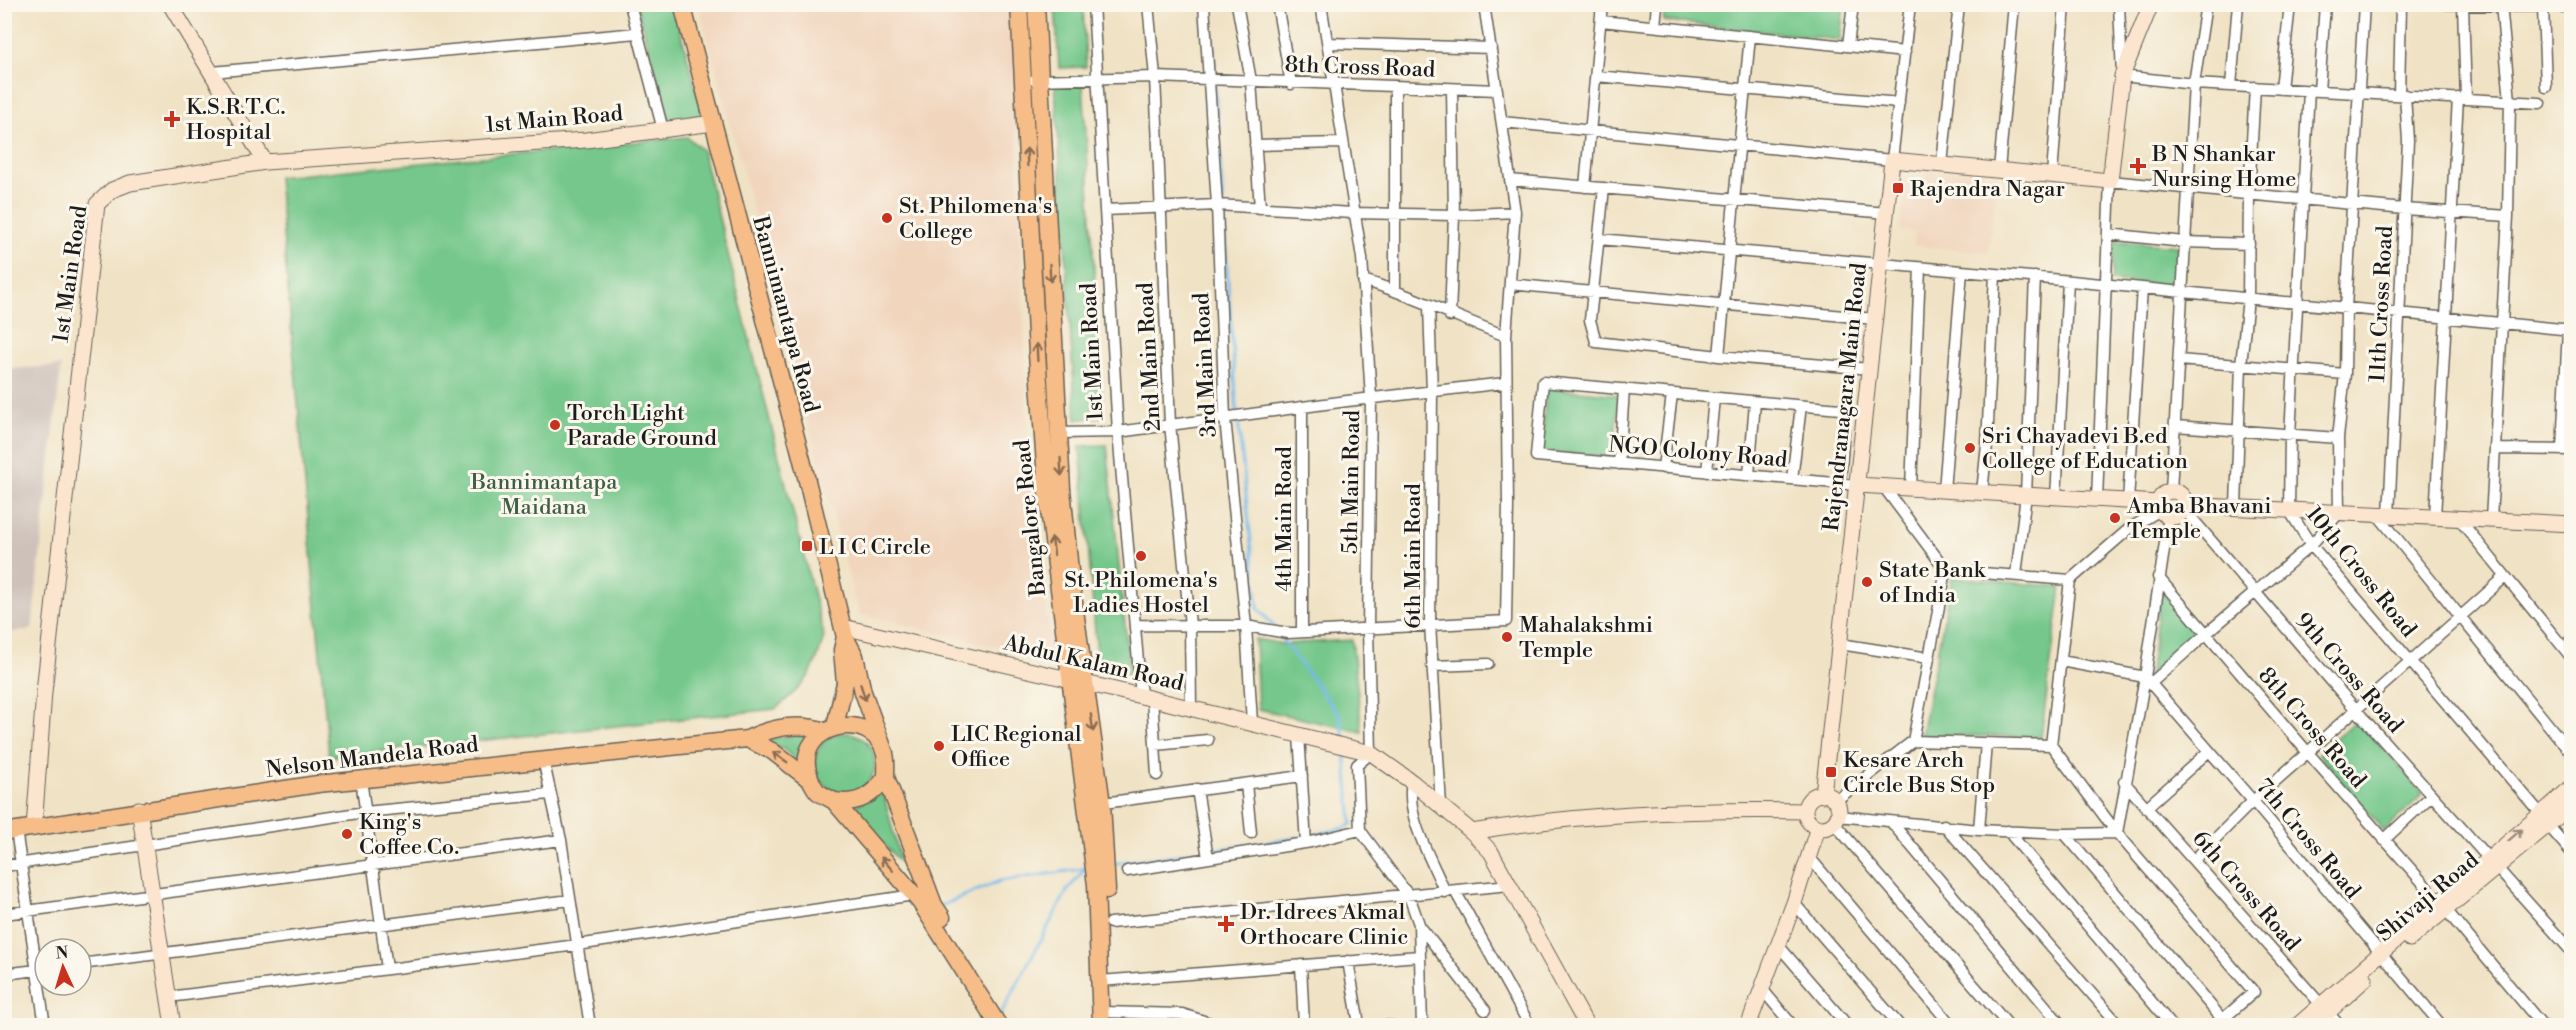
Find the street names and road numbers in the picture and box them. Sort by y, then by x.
street label: 8th Cross Road [1284,51,1436,84]
street label: 1st Main Road [484,100,625,139]
street label: 1st Main Road [48,203,94,344]
street label: Bannimantapa Road [746,212,825,416]
street label: 11th Cross Road [2364,225,2399,383]
street label: Rajendranagara Main Road [1818,261,1873,533]
street label: 2nd Main Road [1132,281,1167,432]
street label: 1st Main Road [1075,282,1110,422]
street label: 3rd Main Road [1188,291,1223,438]
street label: 5th Main Road [1337,409,1366,554]
street label: NGO Colony Road [1607,431,1789,474]
street label: Bangalore Road [1009,438,1052,598]
street label: 4th Main Road [1271,446,1298,592]
street label: 6th Main Road [1400,483,1427,629]
street label: 10th Cross Road [2300,501,2422,643]
street label: 9th Cross Road [2289,607,2409,739]
street label: Abdul Kalam Road [1000,629,1187,697]
street label: 8th Cross Road [2252,662,2372,794]
street label: Nelson Mandela Road [264,731,480,784]
street label: 7th Cross Road [2250,773,2366,905]
street label: 6th Cross Road [2186,825,2306,957]
street label: Shivaji Road [2371,846,2485,948]

